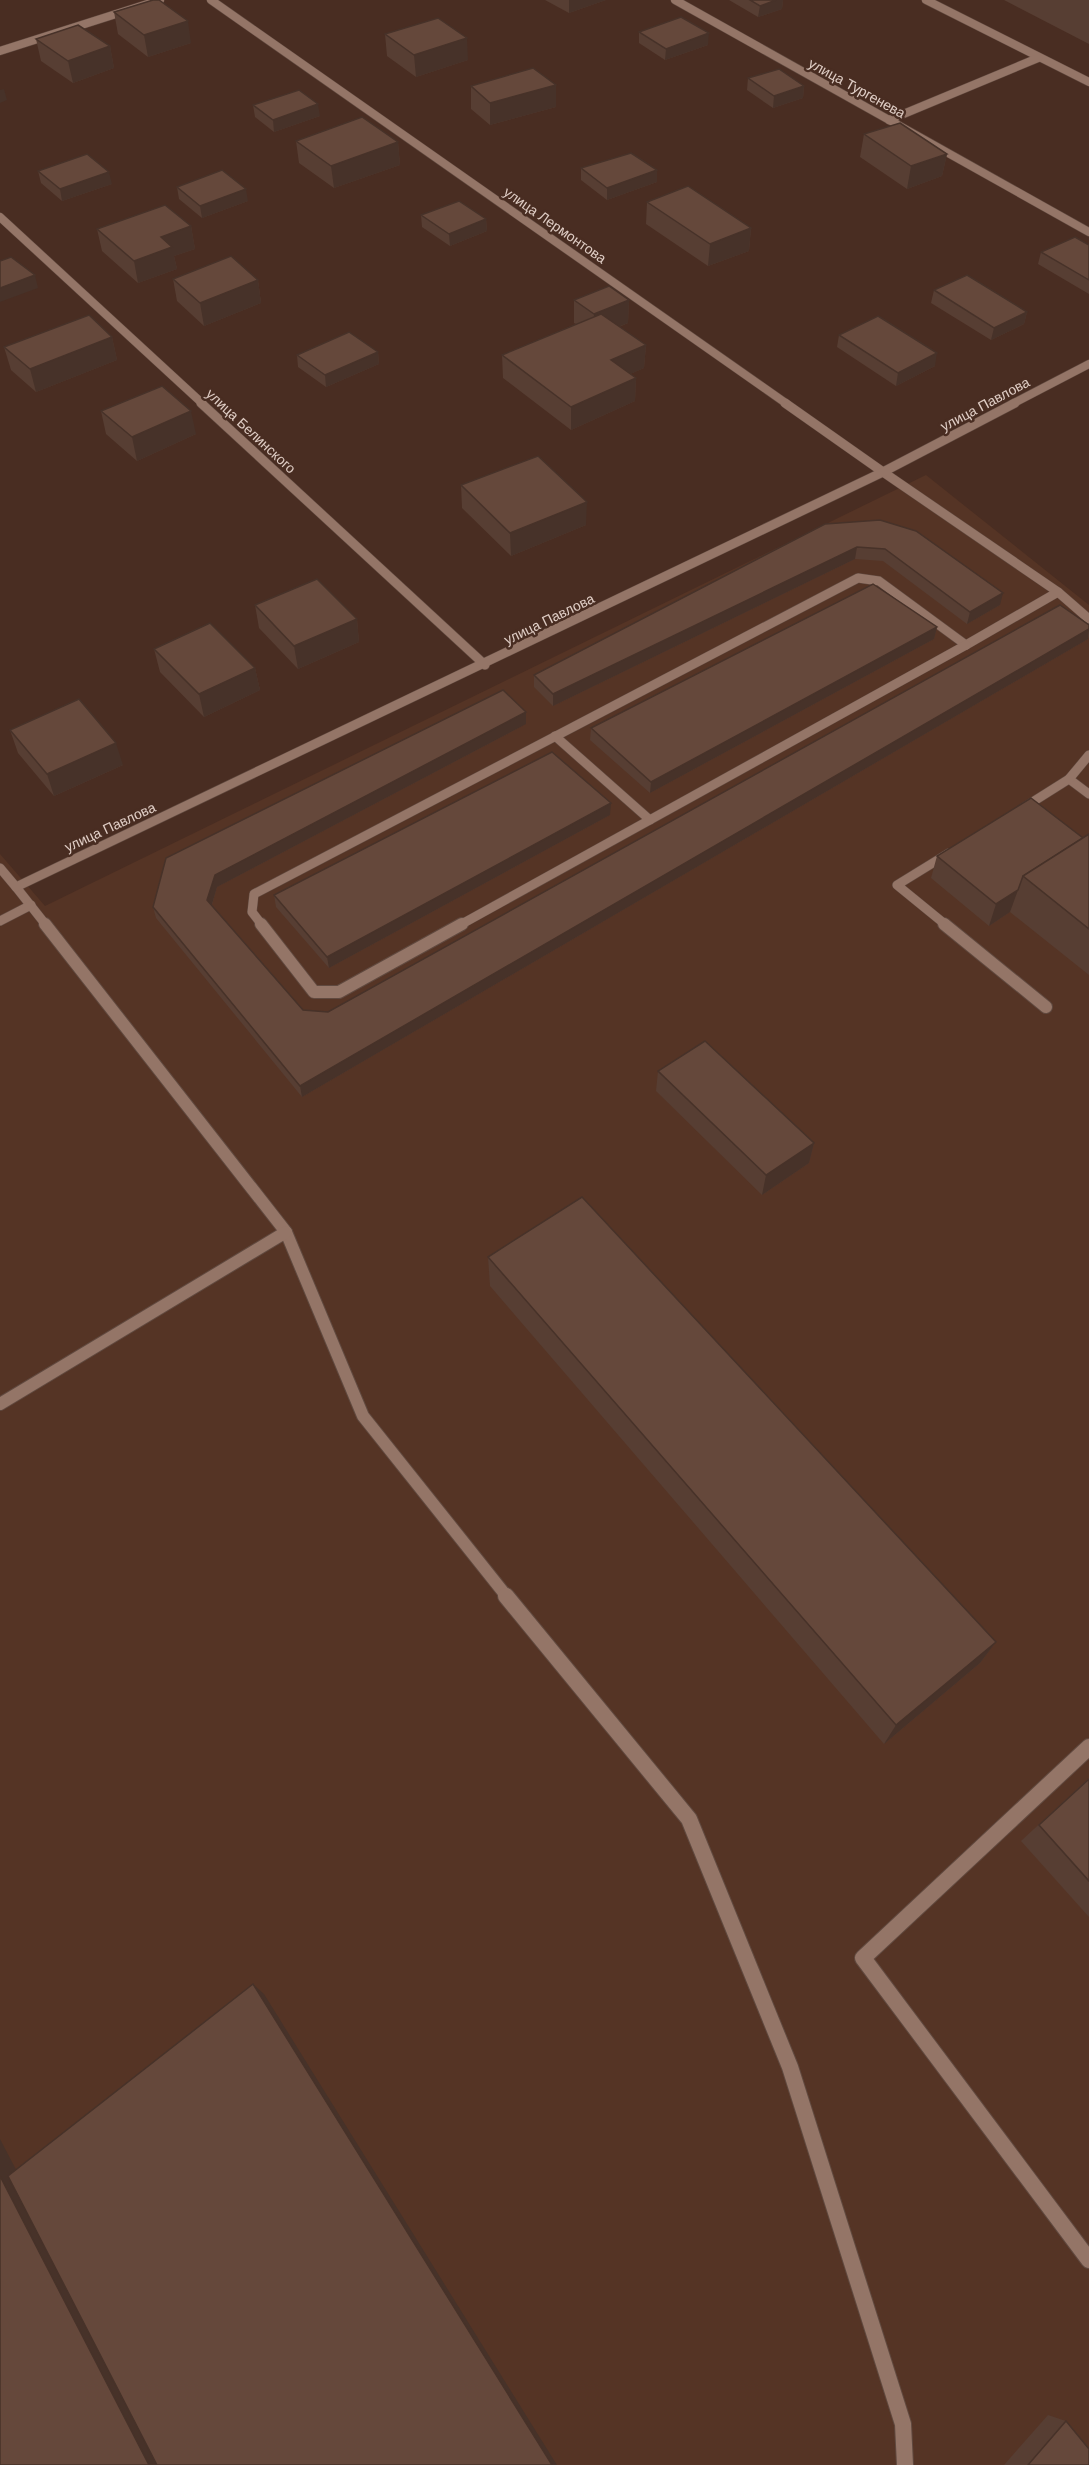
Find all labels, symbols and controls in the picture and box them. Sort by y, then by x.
street label: улица Тургенева [806,55,908,121]
street label: улица Лермонтова [501,184,609,266]
street label: улица Павлова [938,374,1032,434]
street label: улица Белинского [203,386,299,477]
street label: улица Павлова [501,590,597,648]
street label: улица Павлова [62,799,158,855]

